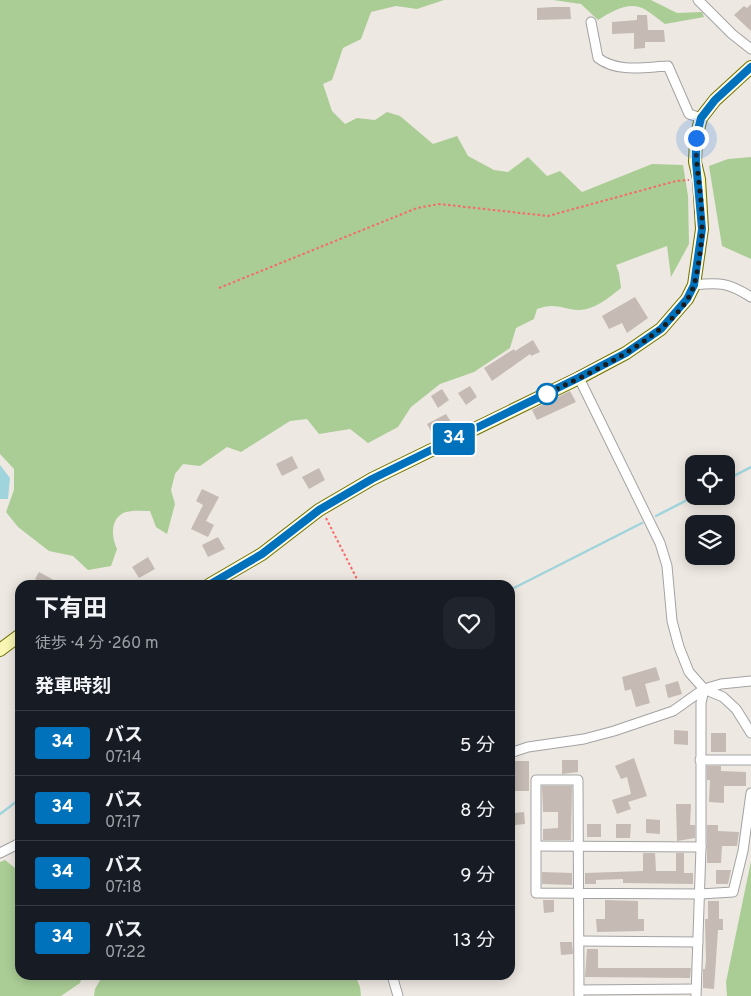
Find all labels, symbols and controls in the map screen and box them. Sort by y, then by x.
your location [684,126,709,151]
unlabelled marker [536,383,558,405]
line badge: 34 [432,423,476,455]
text: 34 [443,427,465,450]
map controls [685,455,735,565]
button: locate [685,455,735,505]
button: layers [685,515,735,565]
text: 下有田 [35,595,107,625]
button: heart [443,597,495,649]
text: 徒歩 · 4 分 · 260 m [35,634,159,654]
text: 発車時刻 [35,675,111,699]
text: バス [105,724,143,748]
text: 34 [51,731,74,754]
text: 5 分 [460,734,495,758]
text: 07:14 [105,748,142,768]
text: バス [105,789,143,813]
text: 34 [51,796,74,819]
text: 8 分 [460,799,495,823]
text: 07:17 [105,813,140,833]
text: バス [105,854,143,878]
text: 34 [51,861,74,884]
text: 9 分 [460,864,495,888]
text: 07:18 [105,878,142,898]
text: バス [105,919,143,943]
text: 34 [51,926,74,949]
text: 13 分 [453,929,495,953]
text: 07:22 [105,943,146,963]

